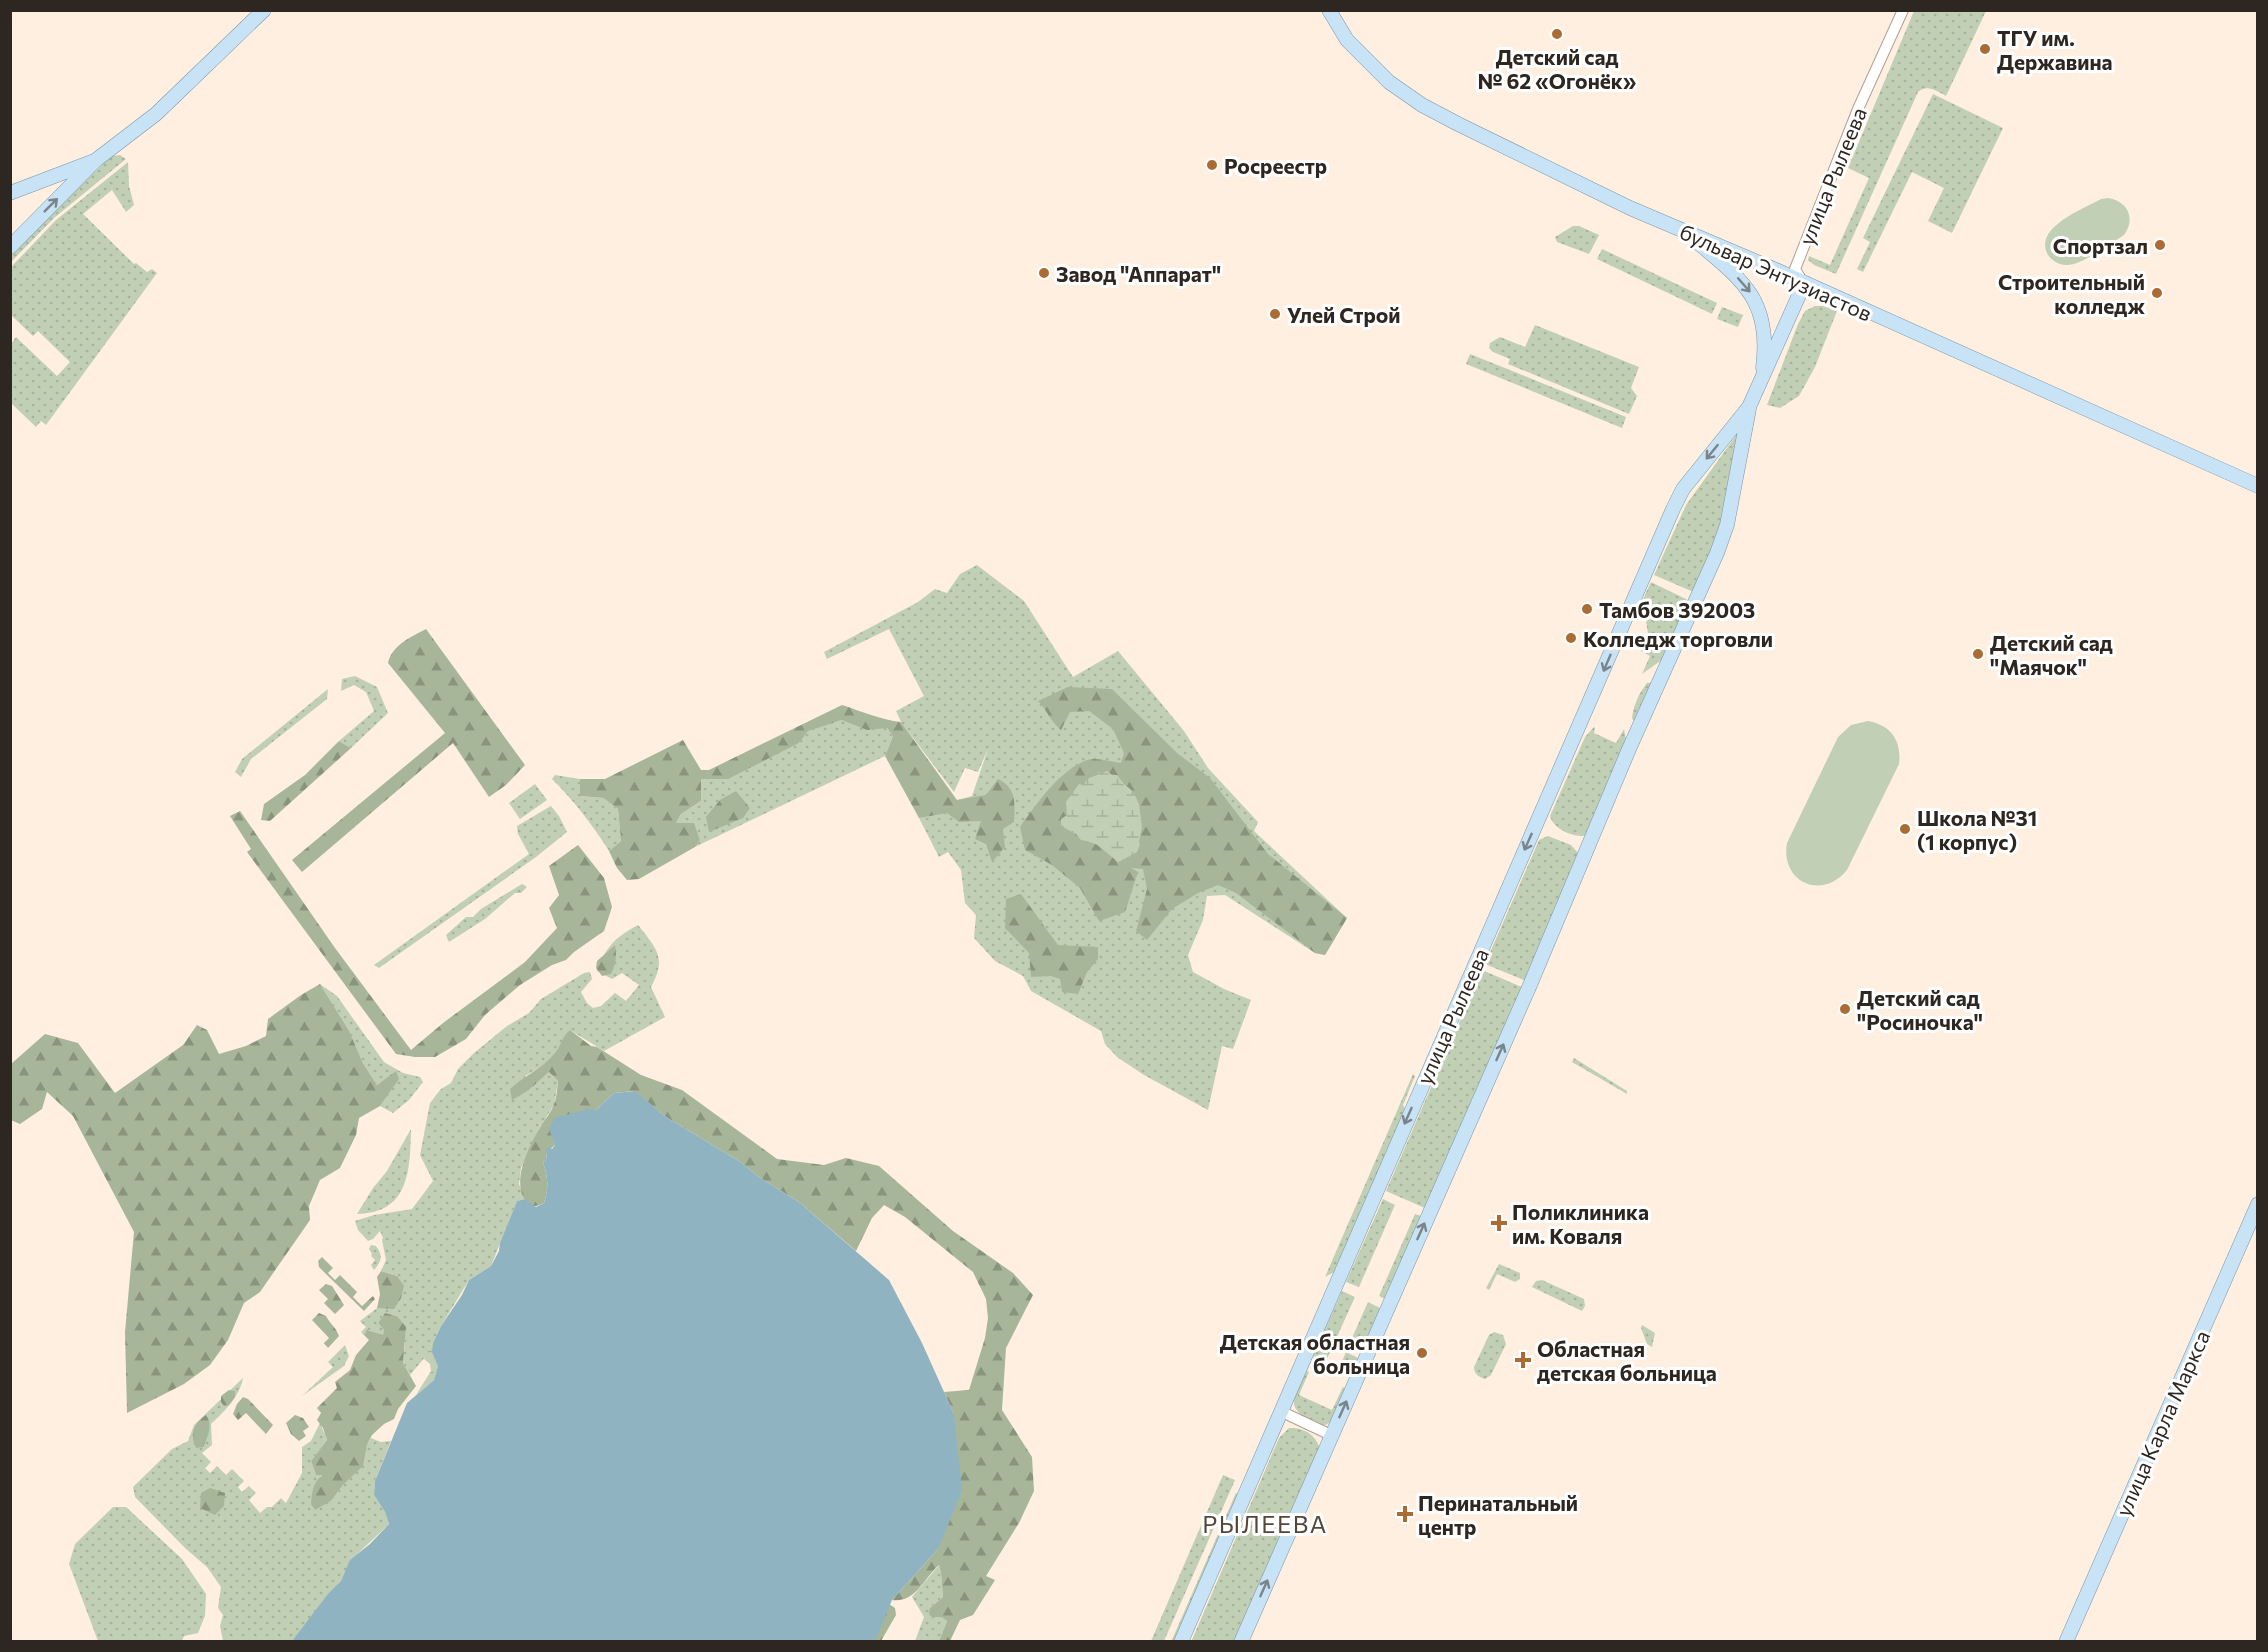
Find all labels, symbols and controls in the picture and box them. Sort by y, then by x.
place label: ТГУ им. Державина [1997,25,2113,74]
marker: Детский сад № 62 «Огонёк» [1550,27,1564,41]
marker: ТГУ им. Державина [1978,42,1992,56]
place label: Детский сад № 62 «Огонёк» [1478,44,1637,93]
street label: улица Рылеева [1793,104,1871,248]
place label: Росреестр [1224,153,1327,178]
marker: Росреестр [1205,158,1219,172]
one-way arrow [44,197,59,212]
street label: бульвар Энтузиастов [1676,218,1876,326]
place label: Спортзал [2053,233,2148,258]
marker: Спортзал [2153,238,2167,252]
place label: Завод "Аппарат" [1056,261,1221,286]
marker: Завод "Аппарат" [1037,266,1051,280]
place label: Строительный колледж [1998,269,2145,318]
one-way arrow [1737,277,1751,292]
marker: Строительный колледж [2150,286,2164,300]
place label: Улей Строй [1287,302,1401,327]
marker: Улей Строй [1268,307,1282,321]
one-way arrow [1706,444,1719,460]
place label: Тамбов 392003 [1599,597,1755,622]
marker: Тамбов 392003 [1580,602,1594,616]
place label: Колледж торговли [1583,626,1773,651]
place label: Детский сад "Маячок" [1990,630,2113,679]
marker: Колледж торговли [1564,631,1578,645]
marker: Детский сад "Маячок" [1971,647,1985,661]
one-way arrow [1601,654,1612,672]
place label: Школа №31 (1 корпус) [1917,805,2037,854]
marker: Школа №31 (1 корпус) [1898,822,1912,836]
one-way arrow [1522,832,1533,850]
street label: улица Рылеева [1411,944,1493,1088]
place label: Детский сад "Росиночка" [1857,985,1983,1034]
marker: Детский сад "Росиночка" [1838,1002,1852,1016]
one-way arrow [1495,1044,1506,1062]
one-way arrow [1402,1107,1413,1125]
place label: Поликлиника им. Коваля [1512,1199,1649,1248]
marker: Поликлиника им. Коваля [1490,1214,1508,1232]
one-way arrow [1416,1222,1427,1240]
street label: улица Карла Маркса [2110,1326,2214,1520]
place label: Детская областная больница [1220,1329,1410,1378]
place label: Областная детская больница [1537,1336,1717,1385]
marker: Детская областная больница [1415,1346,1429,1360]
marker: Областная детская больница [1514,1351,1532,1369]
one-way arrow [1337,1401,1349,1419]
place label: Перинатальный центр [1418,1490,1578,1539]
marker: Перинатальный центр [1396,1505,1414,1523]
district label: РЫЛЕЕВА [1202,1509,1328,1538]
one-way arrow [1260,1579,1271,1597]

